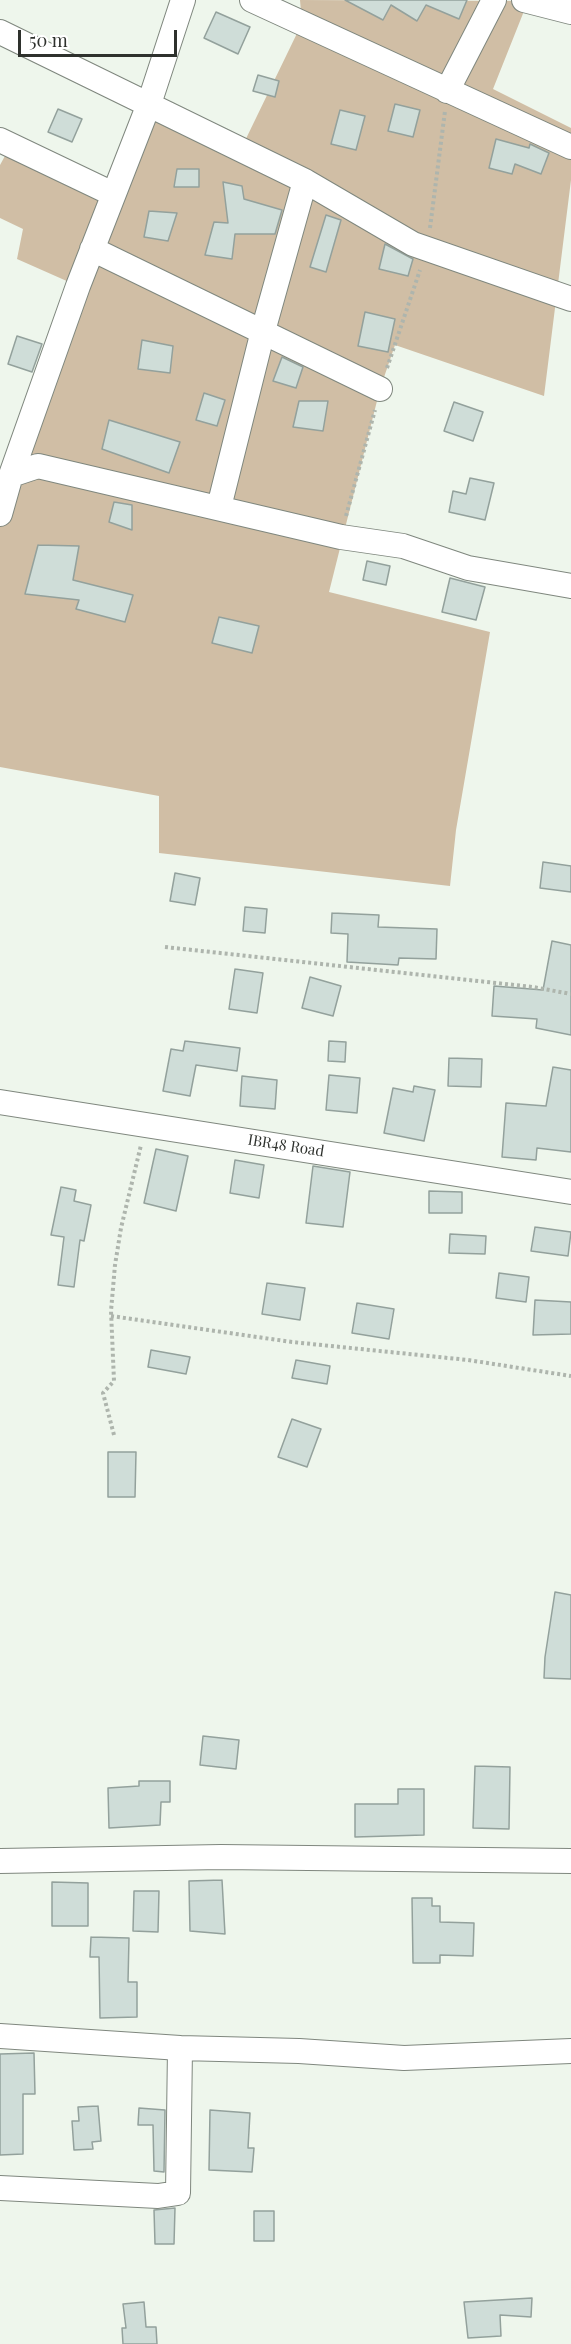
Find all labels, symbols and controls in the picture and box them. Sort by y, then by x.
scale bar [21,18,180,56]
text: 50 m [29,28,68,52]
street label: IBR48 Road [247,1131,325,1161]

